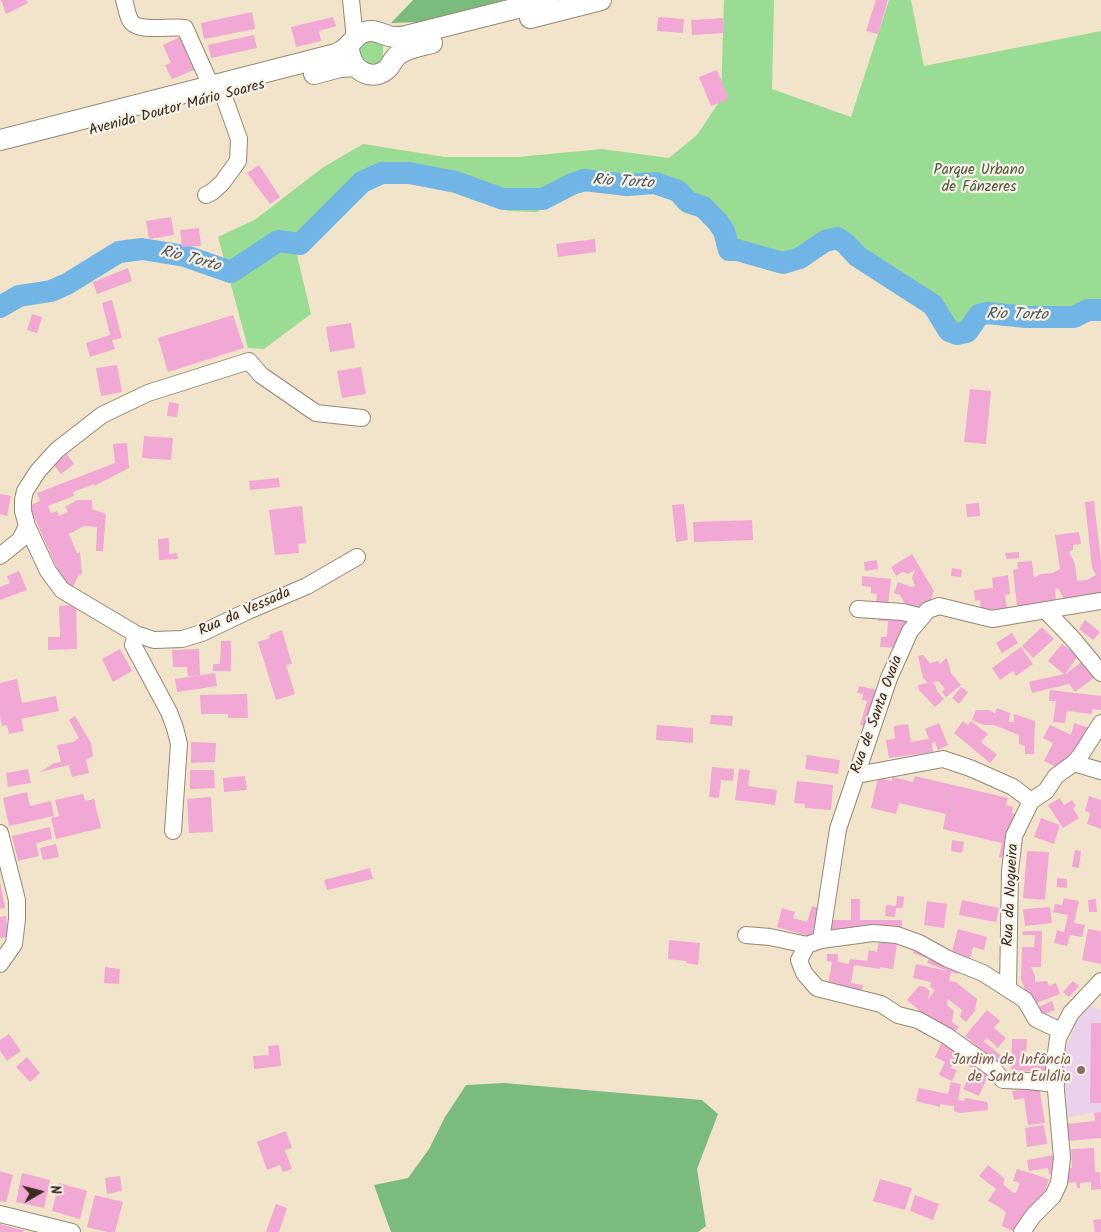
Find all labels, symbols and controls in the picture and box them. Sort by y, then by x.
street label: Avenida Doutor Mário Soares [87,77,267,141]
park label: Parque Urbano de Fânzeres [934,162,1024,197]
water label: Rio Torto [592,172,654,194]
water label: Rio Torto [158,243,222,277]
water label: Rio Torto [986,306,1048,326]
street label: Rua da Vessada [196,585,294,641]
street label: Rua de Santa Ovaia [848,654,908,776]
street label: Rua da Nogueira [1000,843,1024,947]
place label: Jardim de Infância de Santa Eulália [952,1052,1071,1087]
marker: Jardim de Infância de Santa Eulália [1075,1064,1087,1076]
north arrow [15,1167,65,1217]
text: N [43,1184,66,1196]

